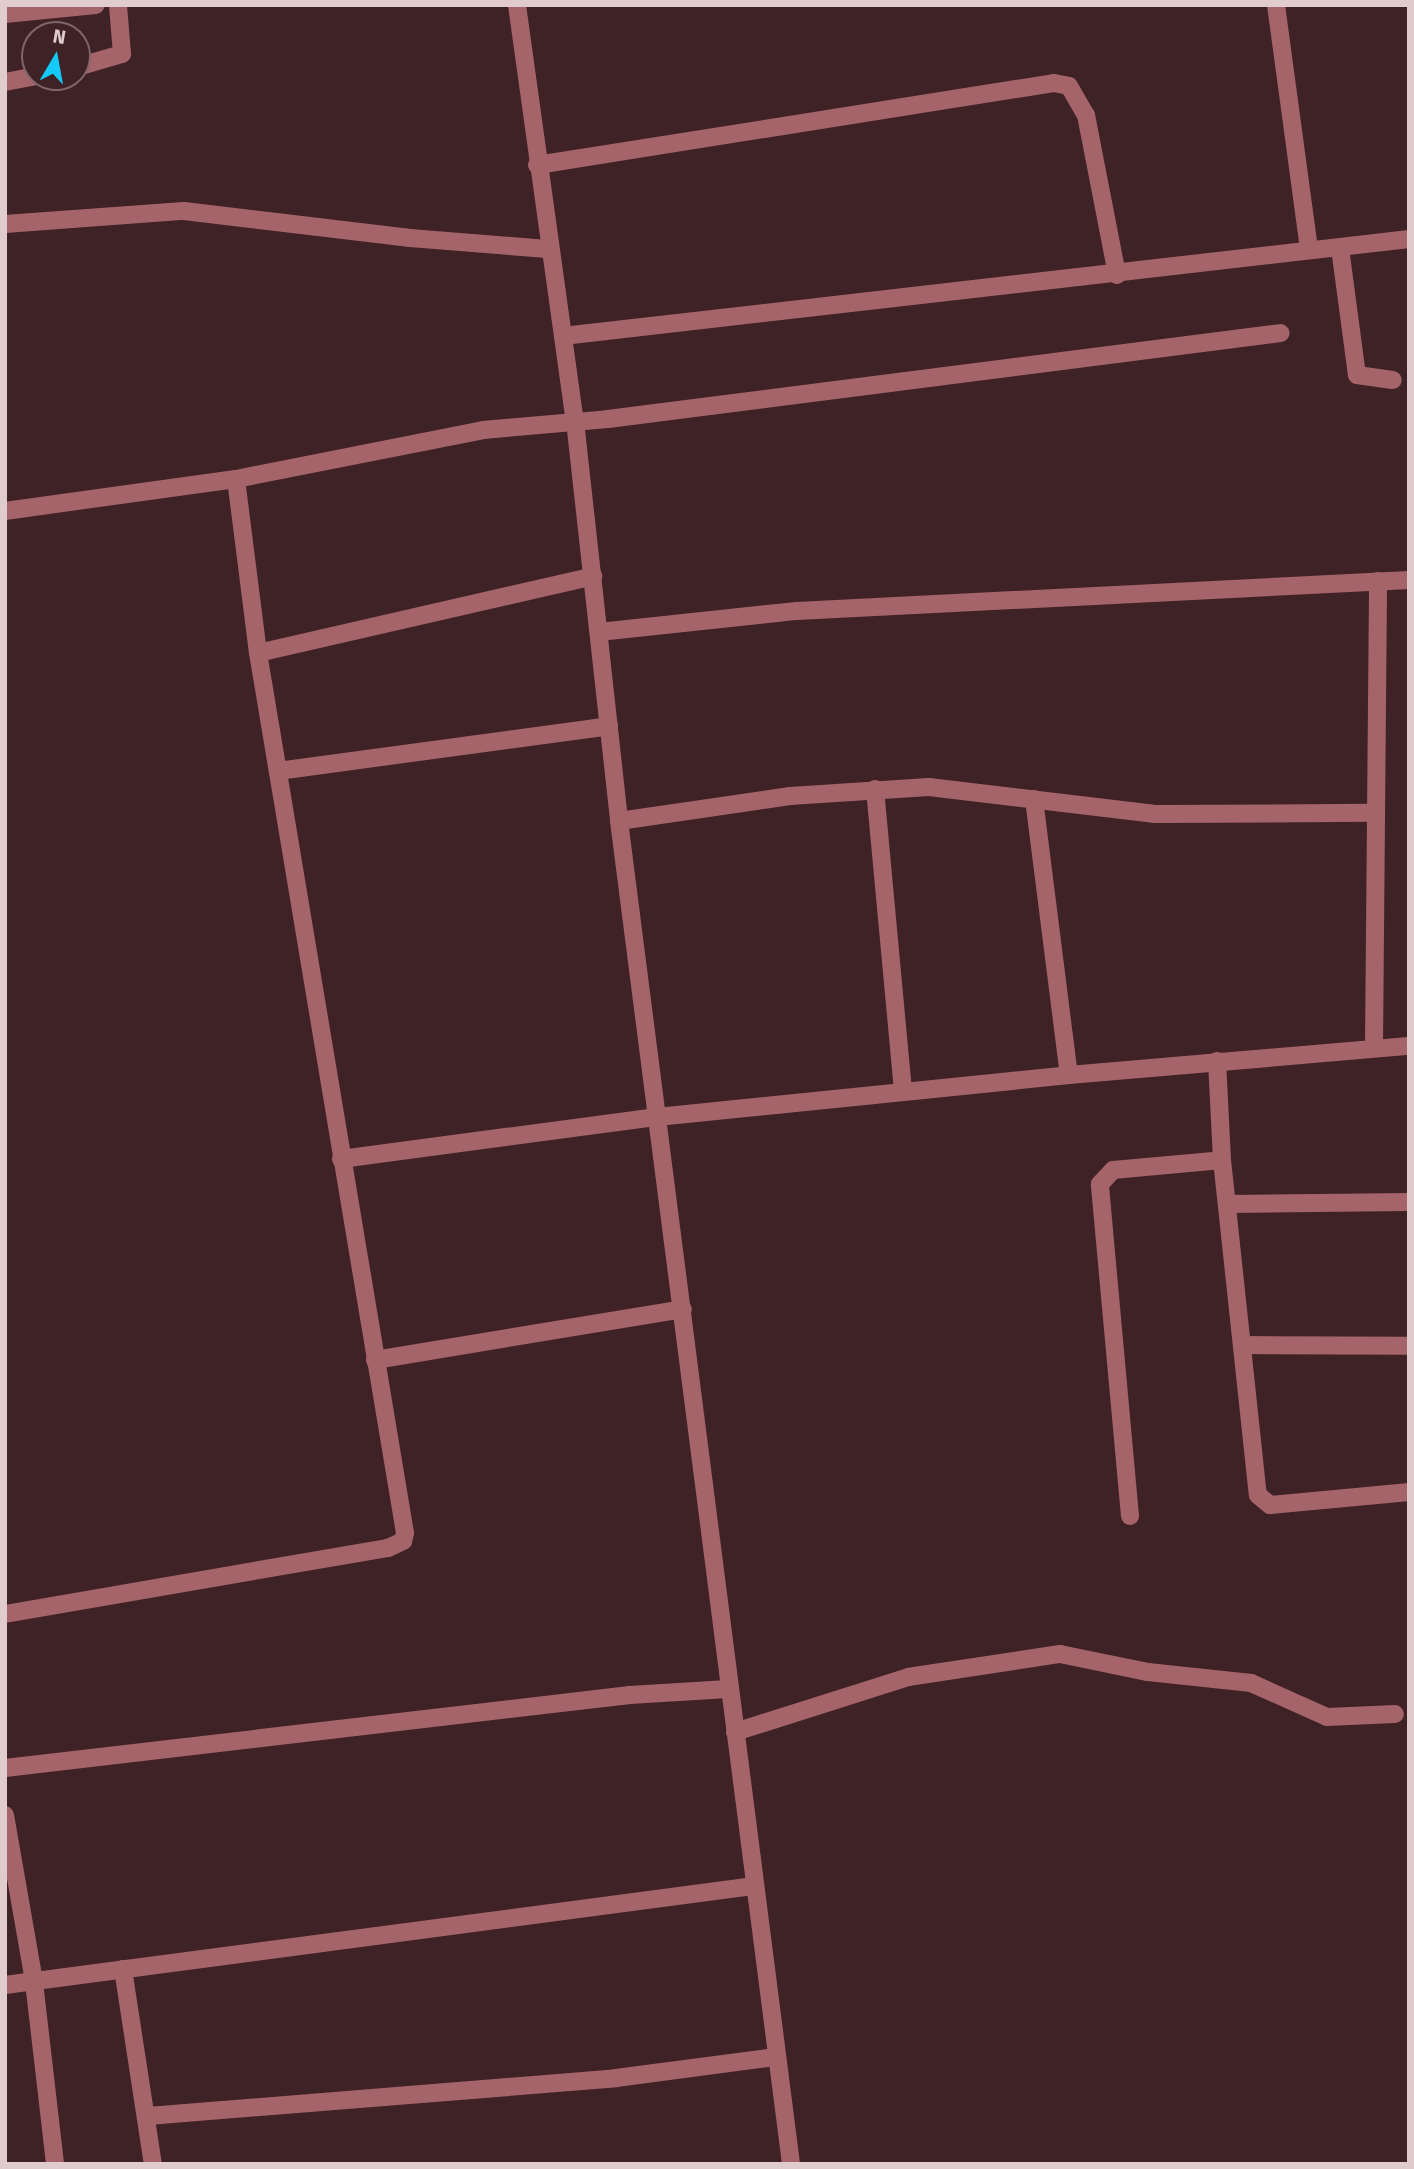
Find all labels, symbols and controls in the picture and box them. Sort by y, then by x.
north arrow [21,21,91,91]
text: N [51,24,68,49]

